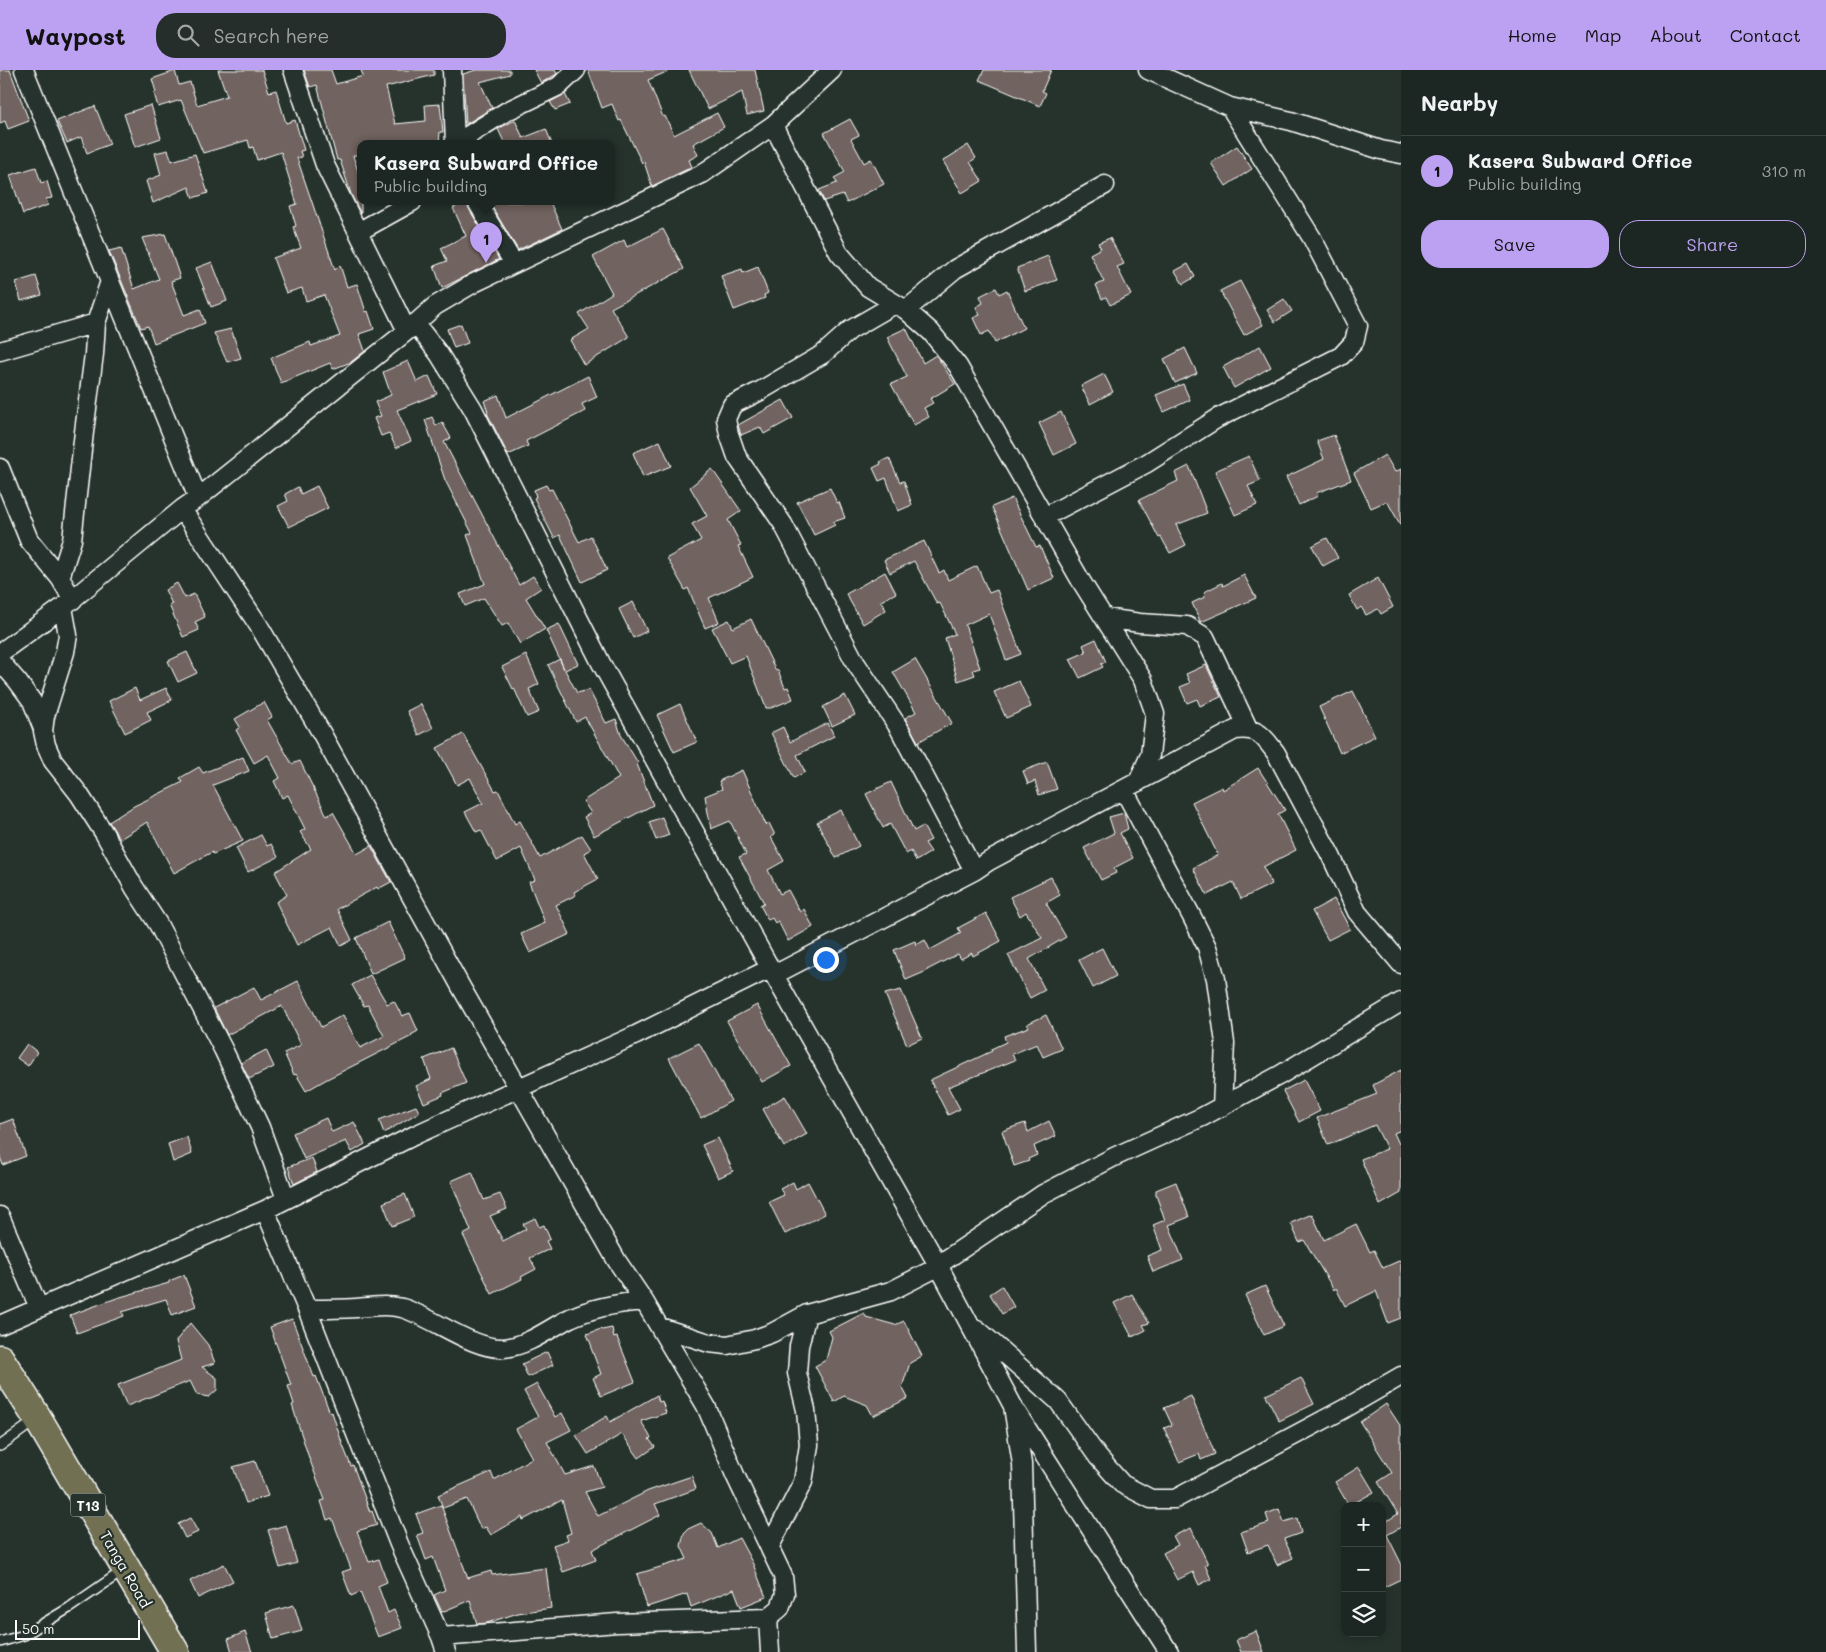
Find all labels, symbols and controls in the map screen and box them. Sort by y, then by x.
search box [156,13,506,58]
text: Waypost [25,20,126,51]
icon: search [174,21,202,49]
text: Search here [214,23,329,48]
text: Home [1508,23,1557,47]
text: Map [1585,23,1621,47]
text: About [1649,23,1702,47]
text: Contact [1730,23,1801,47]
text: Nearby [1421,89,1498,116]
popup [357,140,615,205]
text: Kasera Subward Office [1468,148,1692,173]
text: Kasera Subward Office [374,150,598,175]
text: 1 [1433,160,1441,181]
text: 310 m [1762,160,1806,181]
text: Public building [1468,173,1581,194]
text: Public building [374,175,487,196]
button: Save [1421,220,1609,268]
button: Share [1619,220,1806,268]
pin: 1 [470,222,502,263]
your location [813,947,839,973]
road number: T13 [70,1494,106,1516]
map controls [1341,1502,1386,1637]
button: + [1341,1502,1386,1547]
street label: Tanga Road [96,1527,156,1611]
button: − [1341,1547,1386,1592]
button: layers [1341,1592,1386,1637]
scale bar [15,1617,140,1640]
text: 50 m [22,1619,54,1638]

